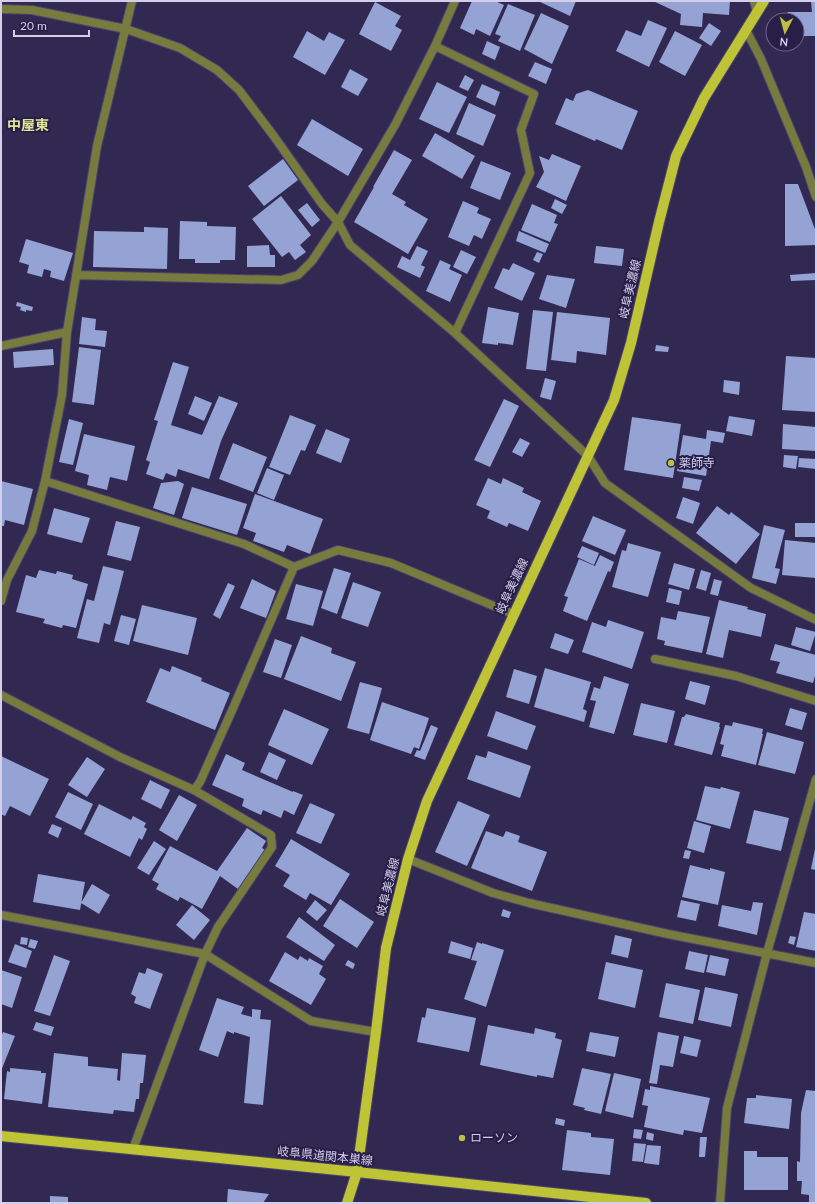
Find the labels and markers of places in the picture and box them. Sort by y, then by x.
place label: 薬師寺 [679,455,715,470]
marker: 薬師寺 [666,458,676,468]
place label: ローソン [470,1130,518,1145]
marker: ローソン [457,1133,467,1143]

